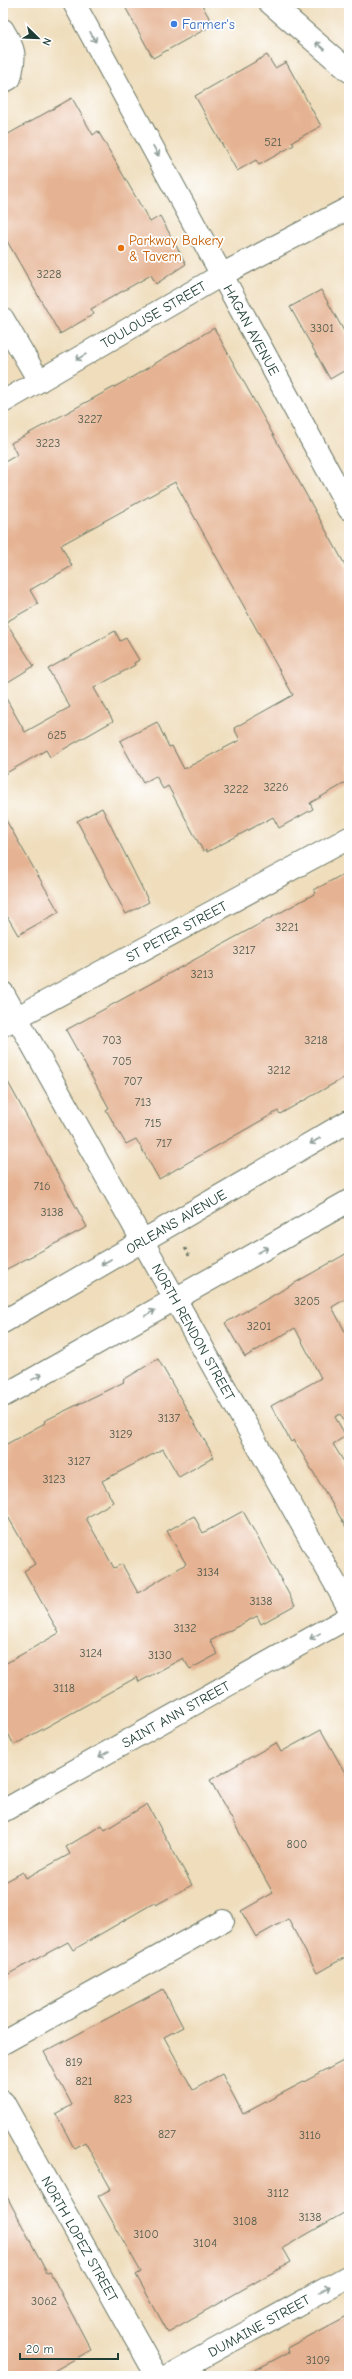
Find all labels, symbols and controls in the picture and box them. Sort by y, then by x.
place label: Farmer's [182,16,235,33]
north arrow [18,18,58,58]
marker: Farmer's [169,19,179,29]
one-way arrow [90,31,97,43]
text: N [39,36,54,48]
one-way arrow [314,41,325,50]
house number: 521 [264,135,282,149]
one-way arrow [152,145,160,157]
place label: Parkway Bakery & Tavern [129,232,224,265]
marker: Parkway Bakery & Tavern [116,243,126,253]
house number: 3228 [37,267,61,281]
street label: TOULOUSE STREET [98,277,210,352]
street label: HAGAN AVENUE [220,282,283,379]
house number: 3301 [310,321,334,335]
one-way arrow [75,354,87,362]
house number: 3227 [78,412,102,426]
house number: 3223 [36,436,60,450]
house number: 625 [47,728,67,742]
house number: 3226 [263,780,289,794]
house number: 3222 [224,782,248,796]
street label: ST PETER STREET [123,897,231,966]
house number: 3221 [275,920,299,934]
house number: 3217 [233,943,256,957]
house number: 3213 [190,967,214,981]
house number: 703 [102,1033,122,1047]
house number: 3218 [304,1033,328,1047]
house number: 705 [112,1054,132,1068]
house number: 3212 [267,1063,291,1077]
house number: 707 [124,1074,143,1088]
house number: 713 [135,1095,151,1109]
house number: 715 [145,1116,161,1130]
house number: 717 [156,1136,172,1150]
one-way arrow [309,1137,321,1145]
house number: 716 [34,1179,50,1193]
street label: ORLEANS AVENUE [123,1186,230,1258]
house number: 3138 [40,1205,64,1219]
one-way arrow [257,1245,269,1253]
one-way arrow [100,1259,112,1267]
street label: NORTH RENDON STREET [148,1261,239,1404]
house number: 3205 [294,1294,320,1308]
one-way arrow [144,1309,156,1317]
house number: 3201 [247,1319,271,1333]
one-way arrow [31,1373,43,1381]
house number: 3137 [158,1411,181,1425]
house number: 3129 [109,1427,133,1441]
house number: 3127 [68,1454,91,1468]
house number: 3123 [42,1472,66,1486]
house number: 3134 [197,1565,220,1579]
house number: 3138 [249,1594,273,1608]
house number: 3132 [173,1621,197,1635]
one-way arrow [309,1633,321,1640]
house number: 3124 [80,1646,103,1660]
house number: 3130 [148,1648,172,1662]
street label: SAINT ANN STREET [119,1677,234,1752]
house number: 3118 [53,1681,75,1695]
one-way arrow [98,1751,110,1759]
house number: 800 [287,1837,307,1851]
house number: 819 [65,2055,83,2069]
house number: 821 [75,2074,93,2088]
house number: 823 [114,2092,132,2106]
house number: 827 [158,2127,176,2141]
house number: 3116 [299,2128,321,2142]
street label: NORTH LOPEZ STREET [38,2173,122,2305]
house number: 3112 [267,2186,289,2200]
house number: 3138 [298,2210,322,2224]
house number: 3108 [233,2214,257,2228]
house number: 3100 [133,2227,159,2241]
house number: 3104 [193,2236,217,2250]
one-way arrow [319,2285,331,2293]
street label: DUMAINE STREET [205,2291,314,2361]
house number: 3062 [31,2294,57,2308]
scale bar [20,2335,118,2361]
text: 20 m [26,2342,54,2356]
house number: 3109 [306,2353,330,2367]

